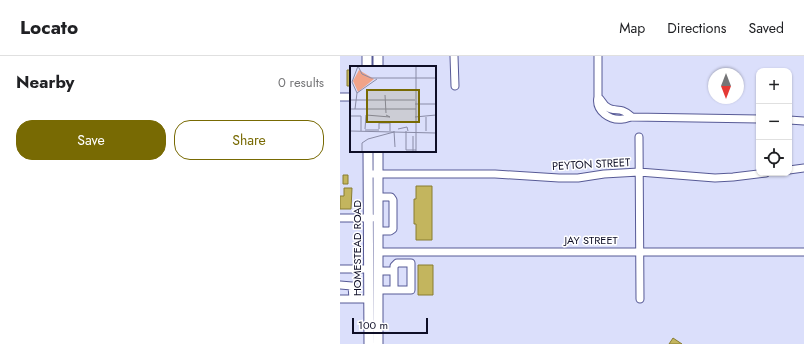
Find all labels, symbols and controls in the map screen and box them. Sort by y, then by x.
text: Locato [20,14,78,41]
text: Map [619,18,645,38]
text: Directions [667,18,727,38]
text: Saved [749,18,784,38]
inset map [350,66,436,152]
north arrow [708,68,744,104]
map controls [756,68,792,176]
button: + [756,68,792,104]
text: Nearby [16,70,74,94]
text: 0 results [278,73,324,92]
button: − [756,104,792,140]
button: Save [16,120,166,160]
button: Share [174,120,324,160]
button: locate [756,140,792,176]
street label: PEYTON STREET [552,154,630,174]
street label: HOMESTEAD ROAD [349,199,365,296]
street label: JAY STREET [562,232,618,248]
scale bar [352,316,428,335]
text: 100 m [358,317,388,333]

